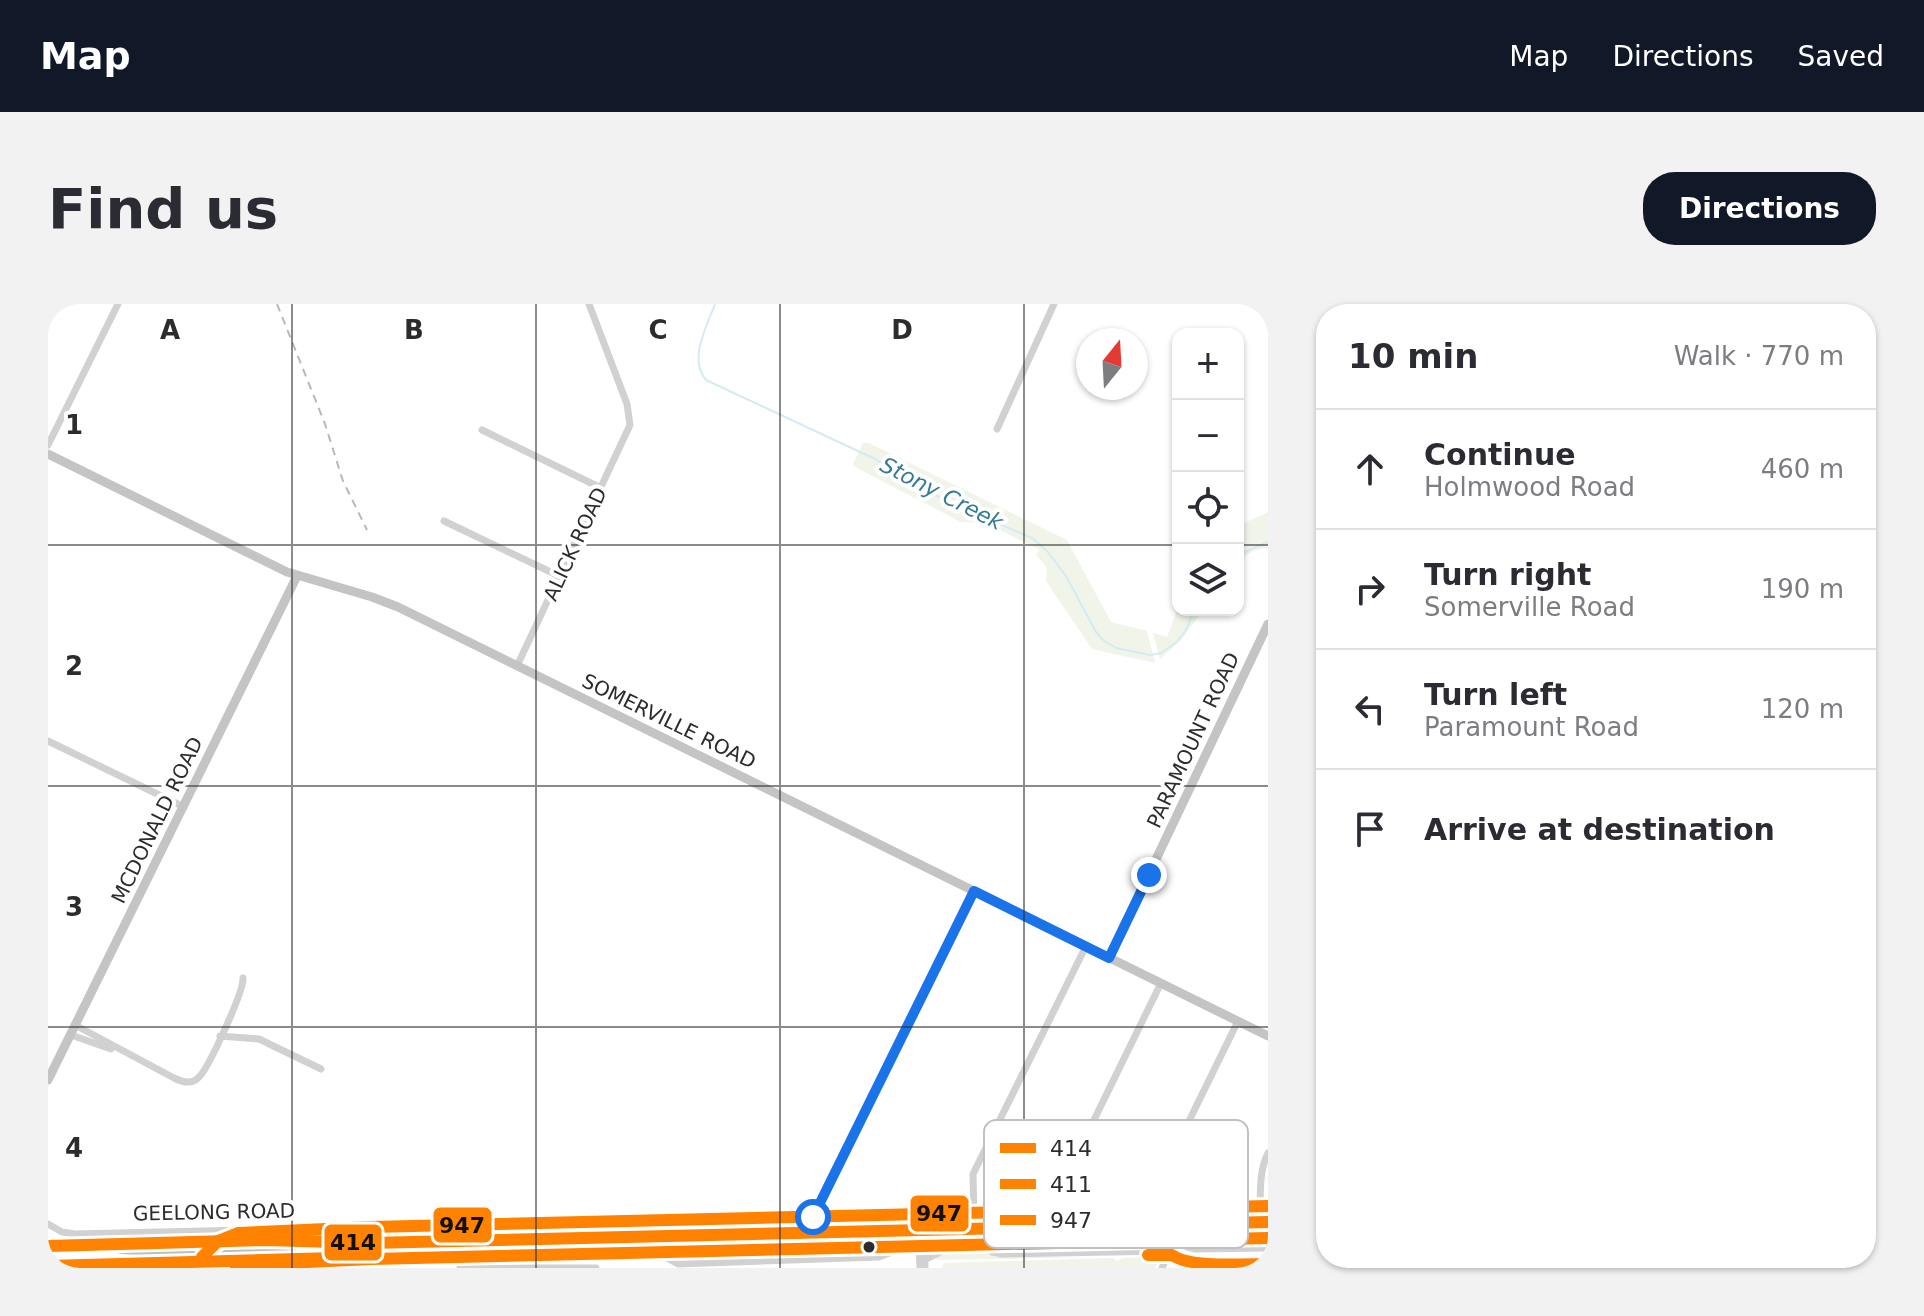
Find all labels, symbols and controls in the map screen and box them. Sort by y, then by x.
text: Map [40,34,131,78]
text: Map [1509,40,1568,73]
text: Directions [1612,40,1753,73]
text: Saved [1797,40,1884,73]
button: Directions [1643,172,1876,245]
text: Find us [48,176,278,241]
text: A [160,315,180,345]
text: B [404,315,424,345]
text: C [648,315,668,345]
text: D [891,315,913,345]
north arrow [1076,328,1148,400]
map controls [1172,328,1244,616]
button: + [1172,328,1244,400]
text: 10 min [1348,336,1478,376]
text: Walk · 770 m [1674,341,1844,371]
button: − [1172,400,1244,472]
text: 1 [65,410,83,440]
text: Continue [1424,437,1576,472]
icon: ahead [1348,447,1392,491]
water label: Stony Creek [876,452,1008,536]
text: 460 m [1761,454,1844,484]
button: locate [1172,472,1244,544]
text: Holmwood Road [1424,472,1635,502]
street label: ALICK ROAD [538,483,612,605]
button: layers [1172,544,1244,616]
text: Turn right [1424,557,1591,592]
icon: right [1348,567,1392,611]
text: 190 m [1761,574,1844,604]
text: Somerville Road [1424,592,1635,622]
street label: PARAMOUNT ROAD [1142,648,1244,832]
text: 2 [65,651,83,681]
street label: SOMERVILLE ROAD [578,668,760,774]
text: Turn left [1424,677,1567,712]
icon: left [1348,687,1392,731]
text: 120 m [1761,694,1844,724]
text: Paramount Road [1424,712,1639,742]
street label: MCDONALD ROAD [106,733,208,907]
icon: arrive [1348,807,1392,851]
text: Arrive at destination [1424,812,1775,847]
route end [1131,857,1167,893]
text: 3 [65,892,83,922]
legend [984,1120,1248,1248]
text: 4 [65,1133,83,1163]
text: 414 [1050,1136,1092,1161]
text: 411 [1050,1172,1092,1197]
line badge: 947 [909,1194,970,1233]
street label: GEELONG ROAD [133,1199,295,1225]
route start [795,1199,831,1235]
text: 947 [916,1201,962,1226]
line badge: 947 [432,1206,493,1244]
text: 947 [1050,1208,1092,1233]
text: 947 [439,1213,485,1238]
line badge: 414 [323,1223,383,1262]
text: 414 [330,1230,376,1255]
unlabelled marker [861,1239,877,1255]

